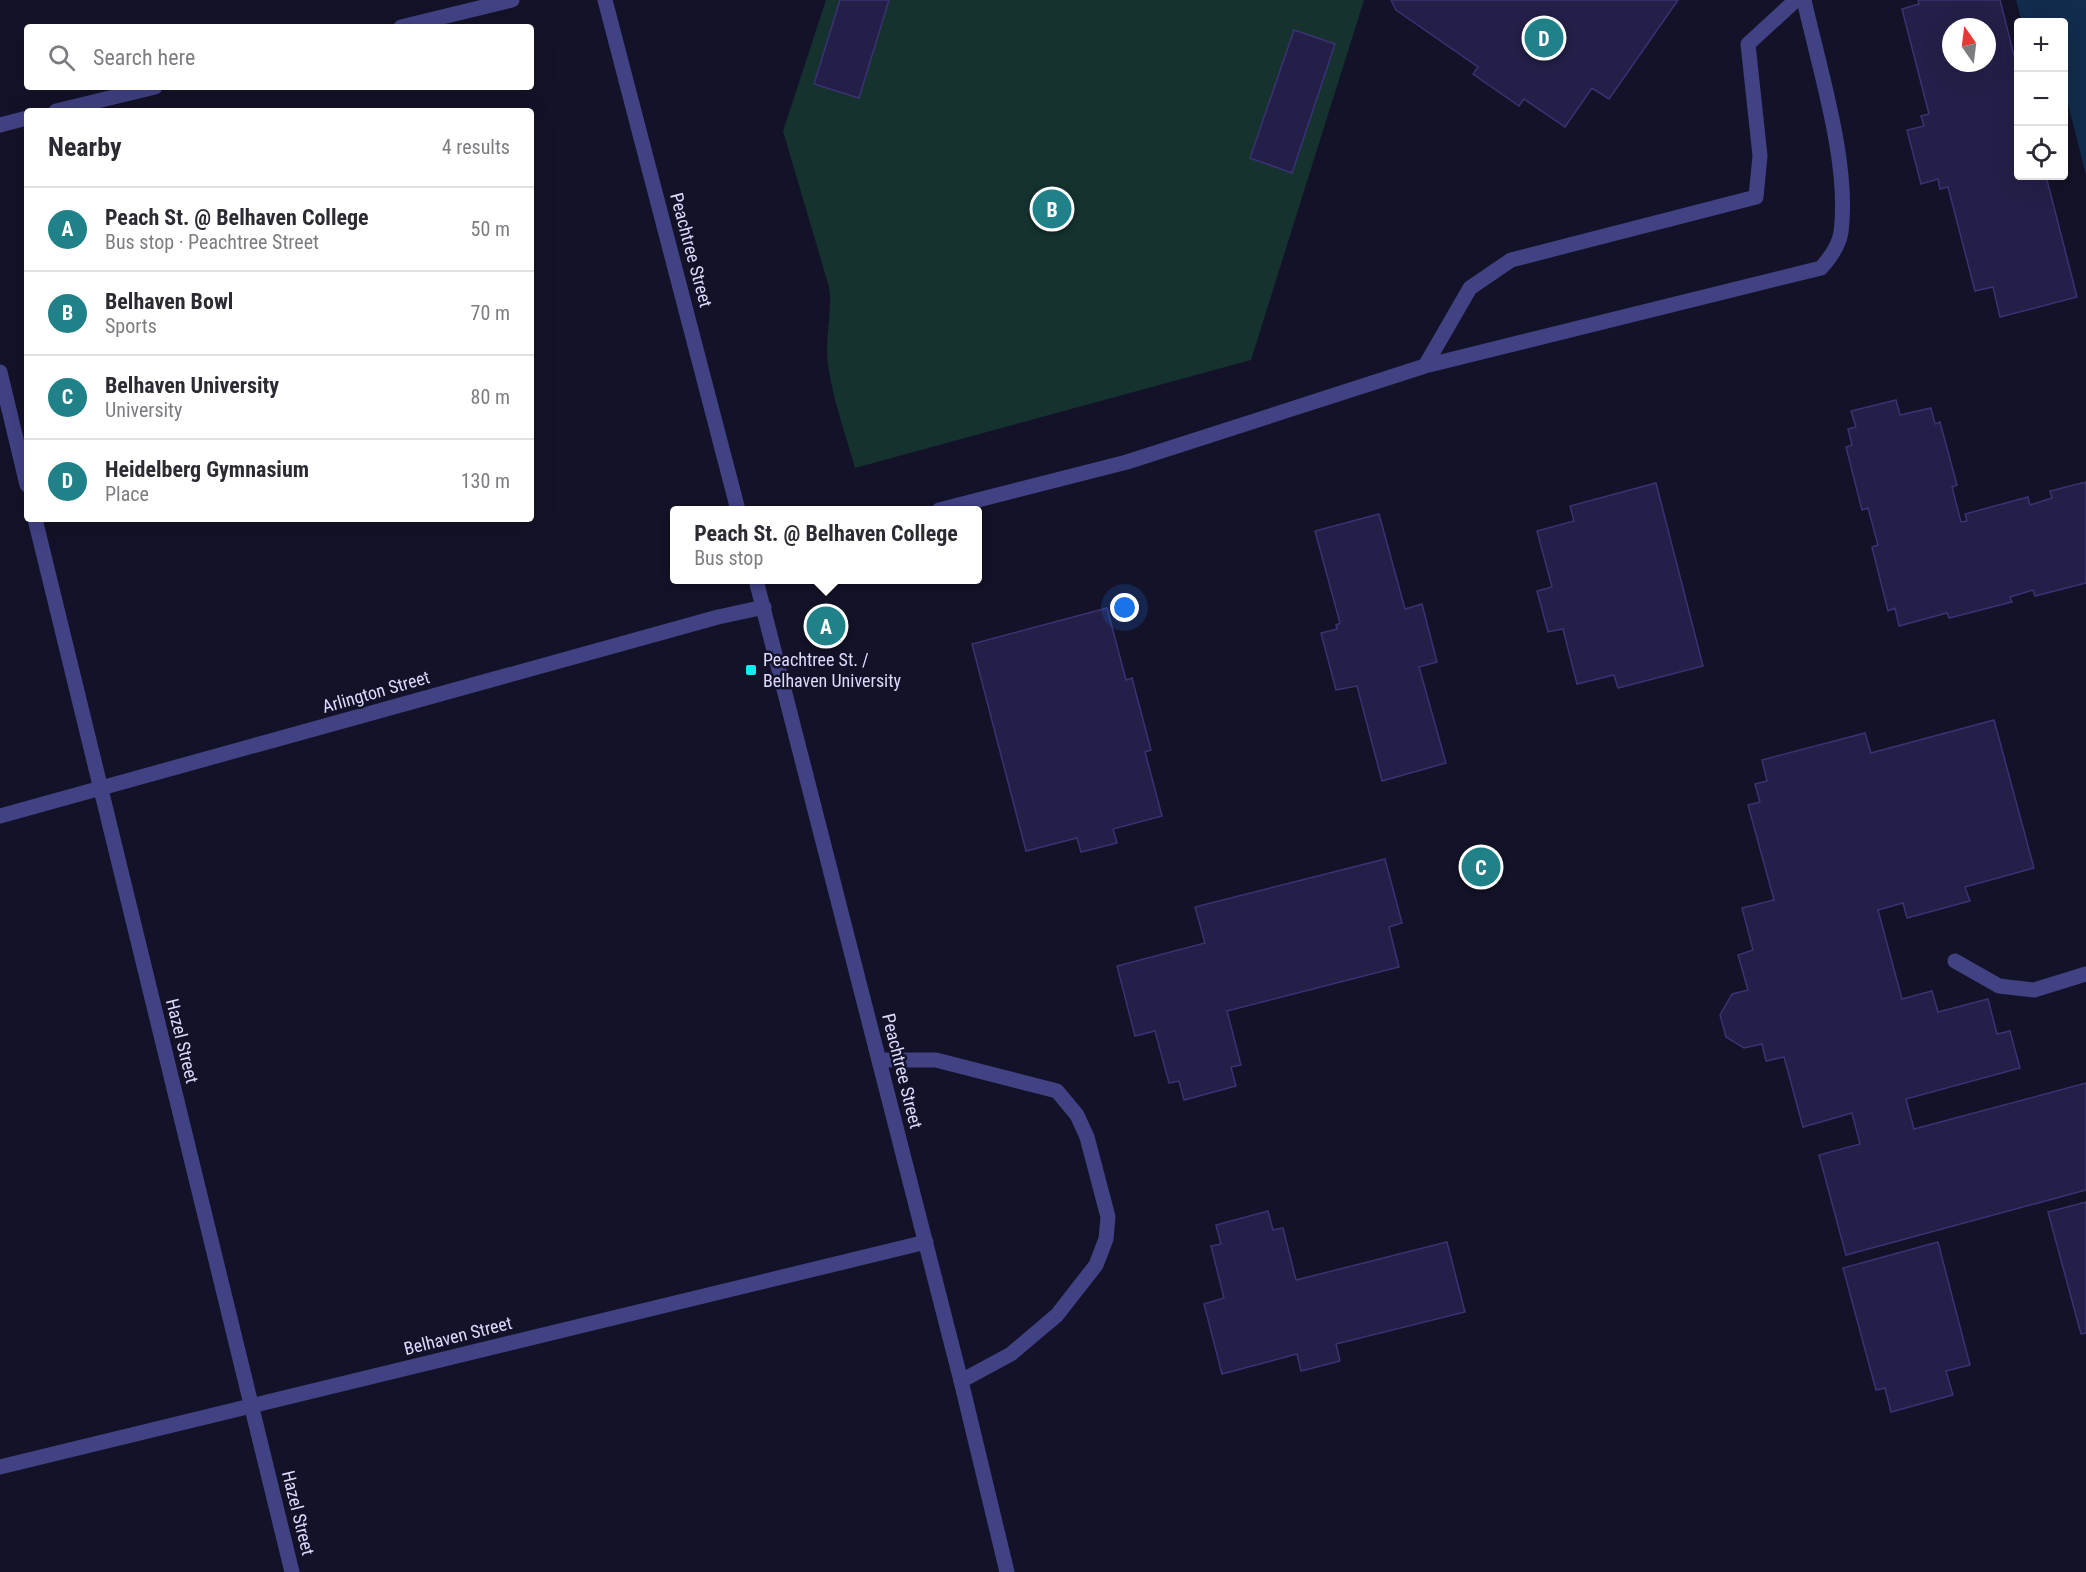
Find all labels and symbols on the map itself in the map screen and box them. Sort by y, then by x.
pin: D [1524,15,1564,60]
north arrow [1942,18,1996,72]
pin: B [1032,186,1072,232]
street label: Peachtree Street [666,190,717,309]
your location [1110,593,1139,622]
pin: A [806,604,846,648]
place label: Peachtree St. / Belhaven University [763,649,902,691]
marker: Peachtree St. / Belhaven University [744,663,758,677]
street label: Arlington Street [320,666,432,717]
pin: C [1462,844,1500,890]
street label: Hazel Street [162,996,203,1085]
street label: Peachtree Street [878,1011,927,1131]
street label: Belhaven Street [402,1312,514,1359]
street label: Hazel Street [278,1468,319,1557]

